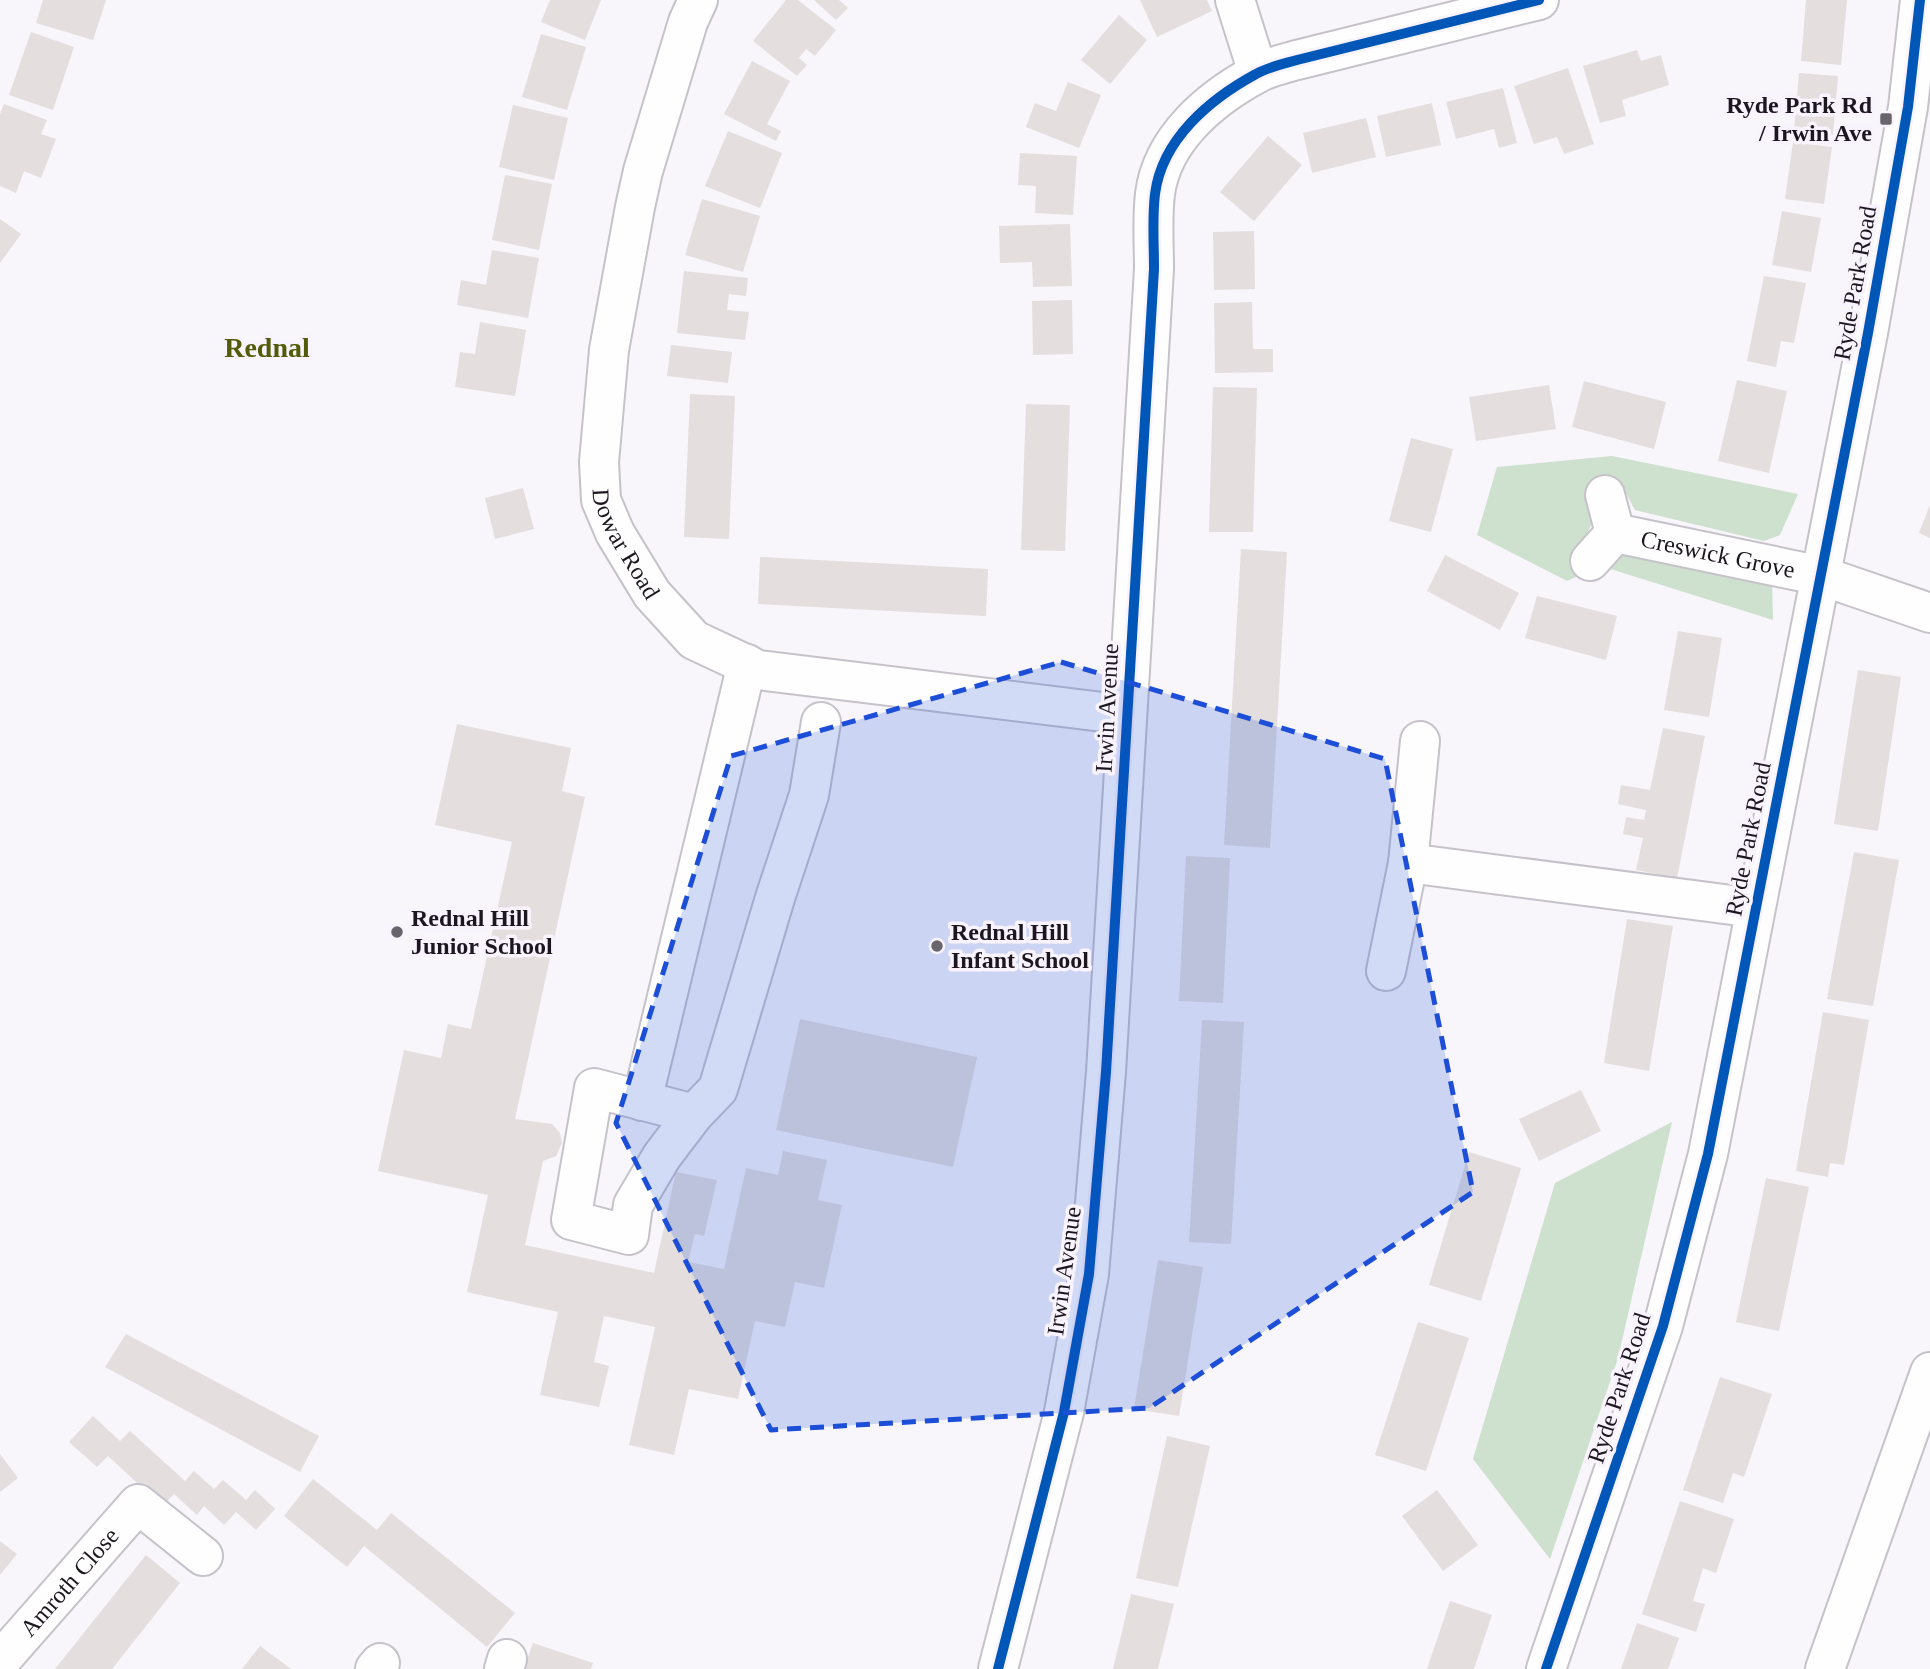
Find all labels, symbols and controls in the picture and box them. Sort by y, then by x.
place label: Ryde Park Rd / Irwin Ave [1726,92,1873,146]
marker: Ryde Park Rd / Irwin Ave [1878,111,1894,127]
street label: Ryde Park Road [1829,204,1881,362]
district label: Rednal [224,332,310,363]
street label: Dowar Road [587,488,665,604]
street label: Creswick Grove [1638,526,1797,583]
street label: Irwin Avenue [1091,643,1123,773]
street label: Ryde Park Road [1720,760,1776,918]
place label: Rednal Hill Junior School [411,905,553,959]
place label: Rednal Hill Infant School [951,919,1089,973]
marker: Rednal Hill Junior School [389,924,405,940]
marker: Rednal Hill Infant School [929,938,945,954]
street label: Irwin Avenue [1042,1205,1086,1337]
street label: Ryde Park Road [1582,1310,1656,1466]
street label: Amroth Close [15,1523,124,1642]

